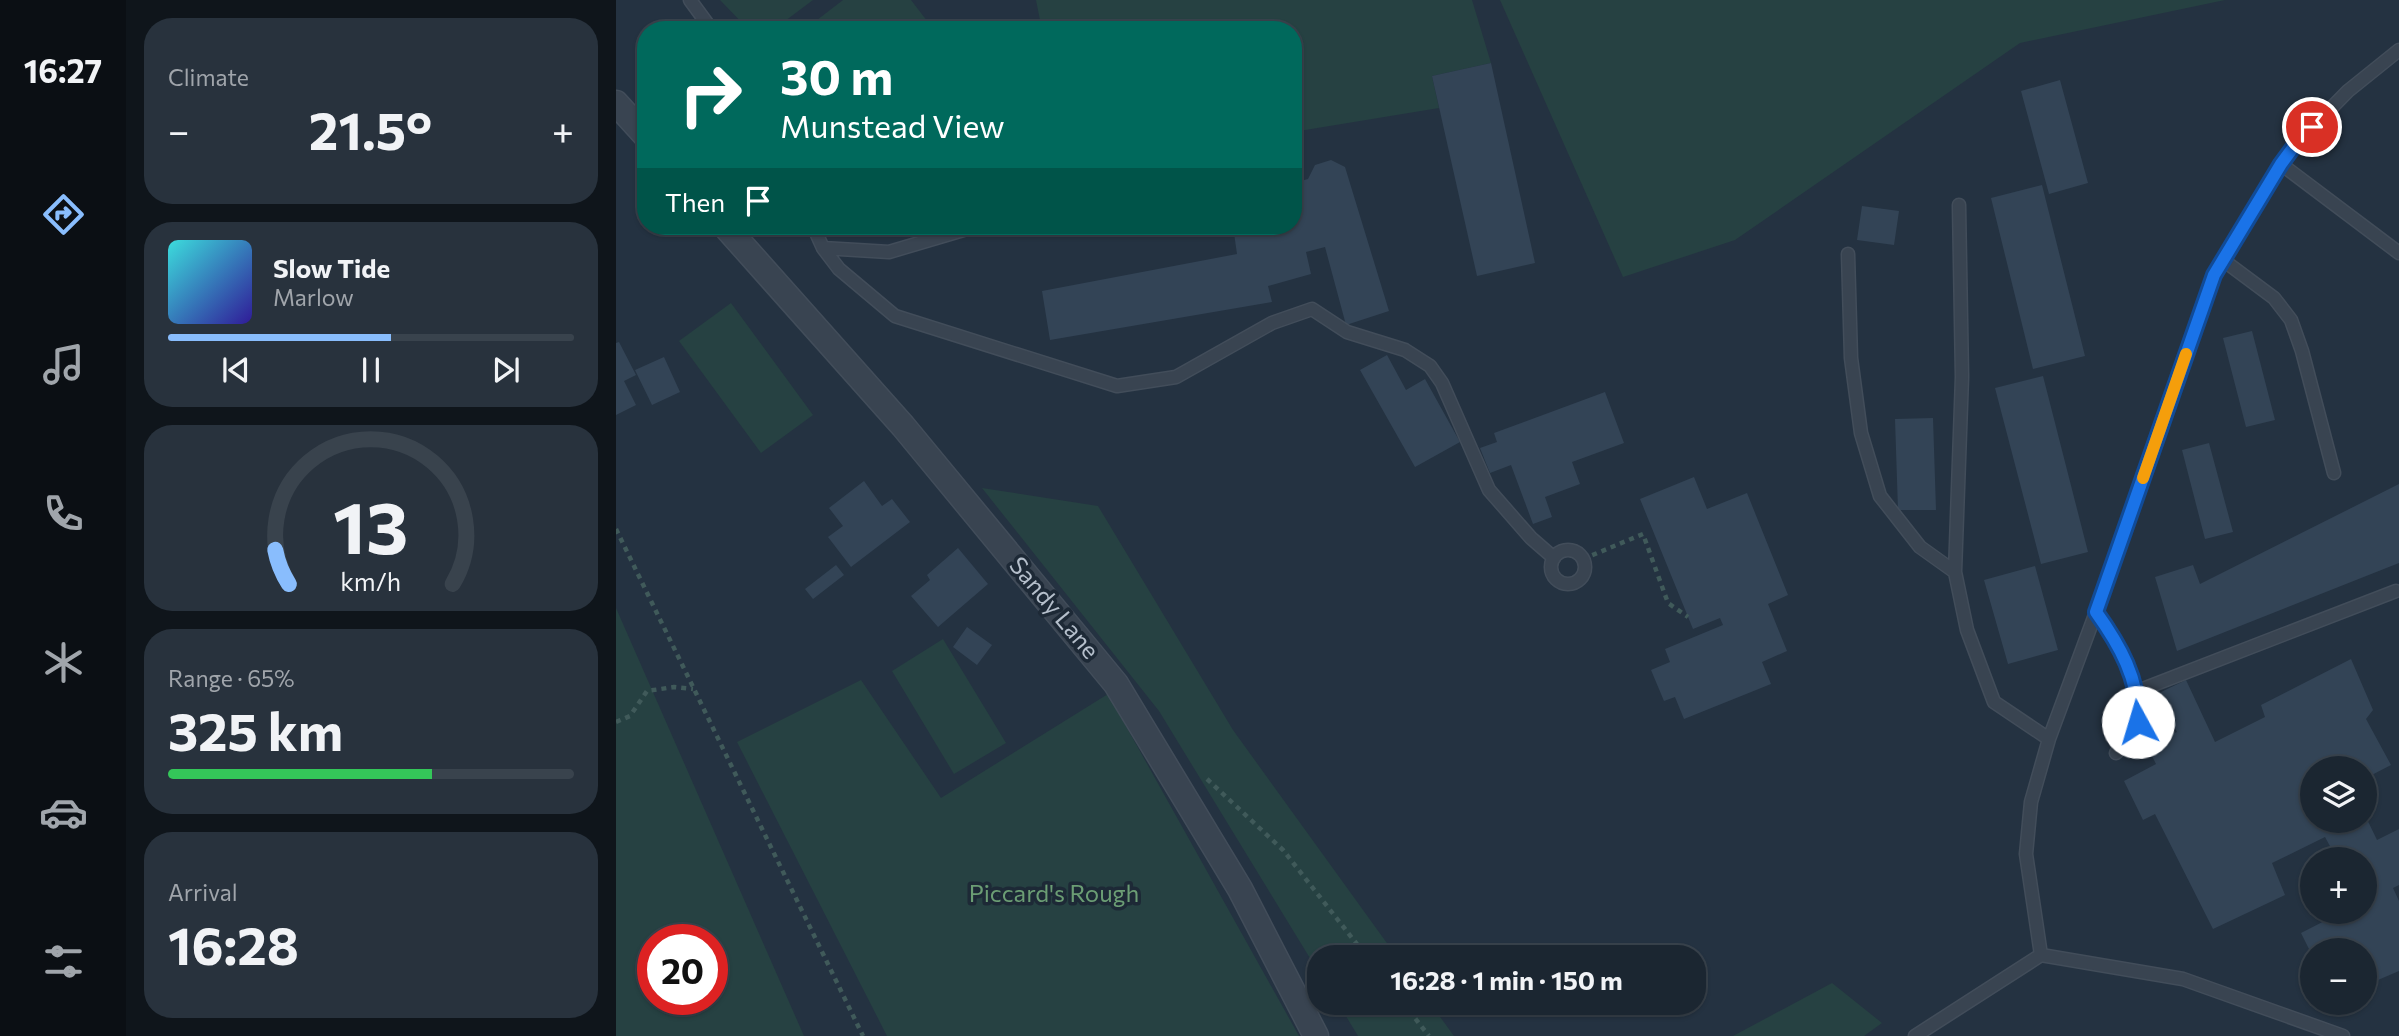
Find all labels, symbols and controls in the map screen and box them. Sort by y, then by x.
text: 30 m [780,45,893,105]
icon: right [665,49,756,140]
text: 16:27 [24,50,102,90]
text: Climate [168,63,249,91]
text: 21.5° [309,97,432,161]
pin [2282,97,2342,157]
text: Munstead View [780,105,1005,145]
text: − [168,106,190,153]
text: + [552,106,574,153]
icon: arrive [2293,108,2331,146]
icon: arrive [739,182,777,220]
text: Then [665,186,725,217]
icon: directions [39,190,88,239]
text: Slow Tide [273,252,390,283]
text: Marlow [273,283,354,311]
icon: music [39,340,88,389]
icon: previous [217,351,255,389]
icon: pause [352,351,390,389]
icon: next [487,351,525,389]
text: 13 [333,480,409,569]
icon: phone [39,489,88,538]
street label: Sandy Lane [1004,550,1106,664]
text: km/h [341,566,401,596]
icon: climate [39,638,88,687]
text: Range · 65% [168,664,295,692]
position arrow [2101,685,2175,759]
text: 325 km [168,698,343,762]
map controls [2300,756,2377,1015]
button: layers [2300,756,2377,833]
icon: car [39,788,88,837]
button: + [2300,847,2377,924]
text: Arrival [168,878,238,906]
park label: Piccard's Rough [969,878,1139,907]
text: 16:28 [168,912,299,976]
speed limit sign: 20 [637,924,728,1015]
icon: filters [39,937,88,986]
button: − [2300,938,2377,1015]
text: 16:28 · 1 min · 150 m [1390,964,1623,995]

